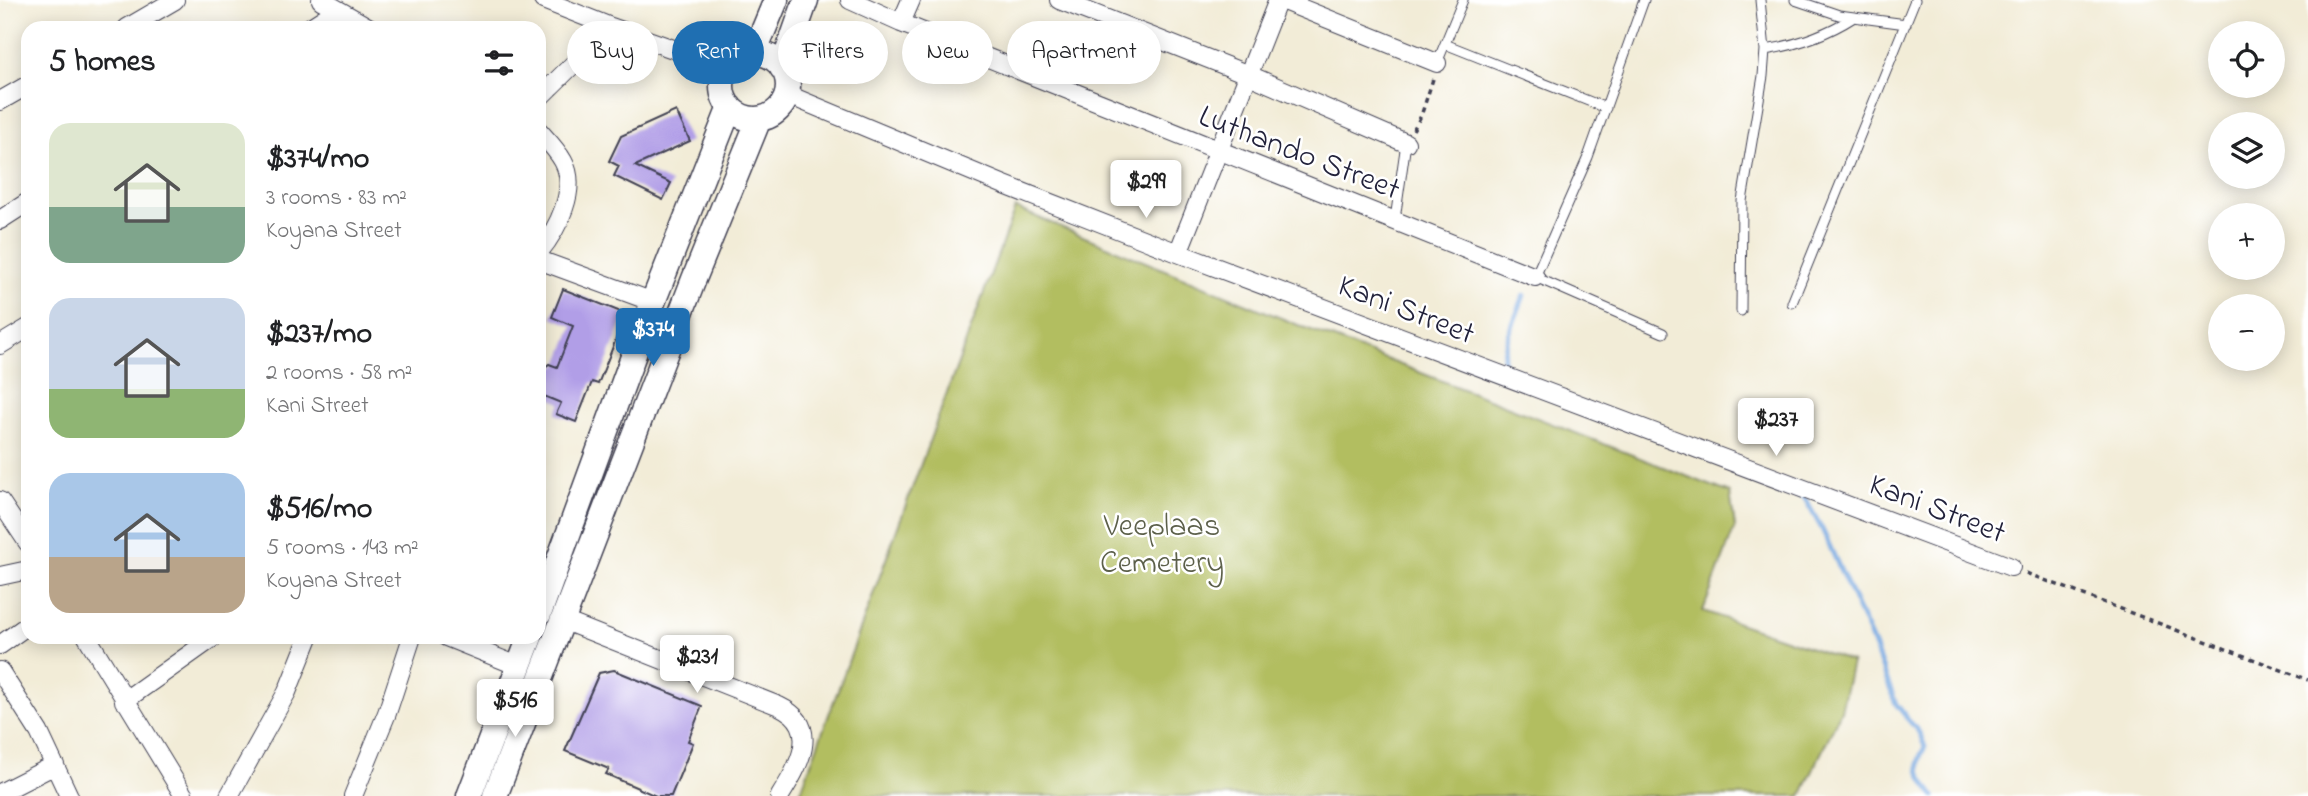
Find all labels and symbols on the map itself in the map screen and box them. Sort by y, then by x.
street label: Luthando Street [1191,94,1407,214]
pin: $299 [1105,160,1187,220]
street label: Kani Street [1331,264,1481,359]
pin: $374 [612,308,694,368]
pin: $237 [1735,398,1817,458]
street label: Kani Street [1862,463,2012,558]
park label: Veeplaas Cemetery [1100,504,1224,588]
pin: $231 [656,636,738,695]
pin: $516 [474,680,556,739]

